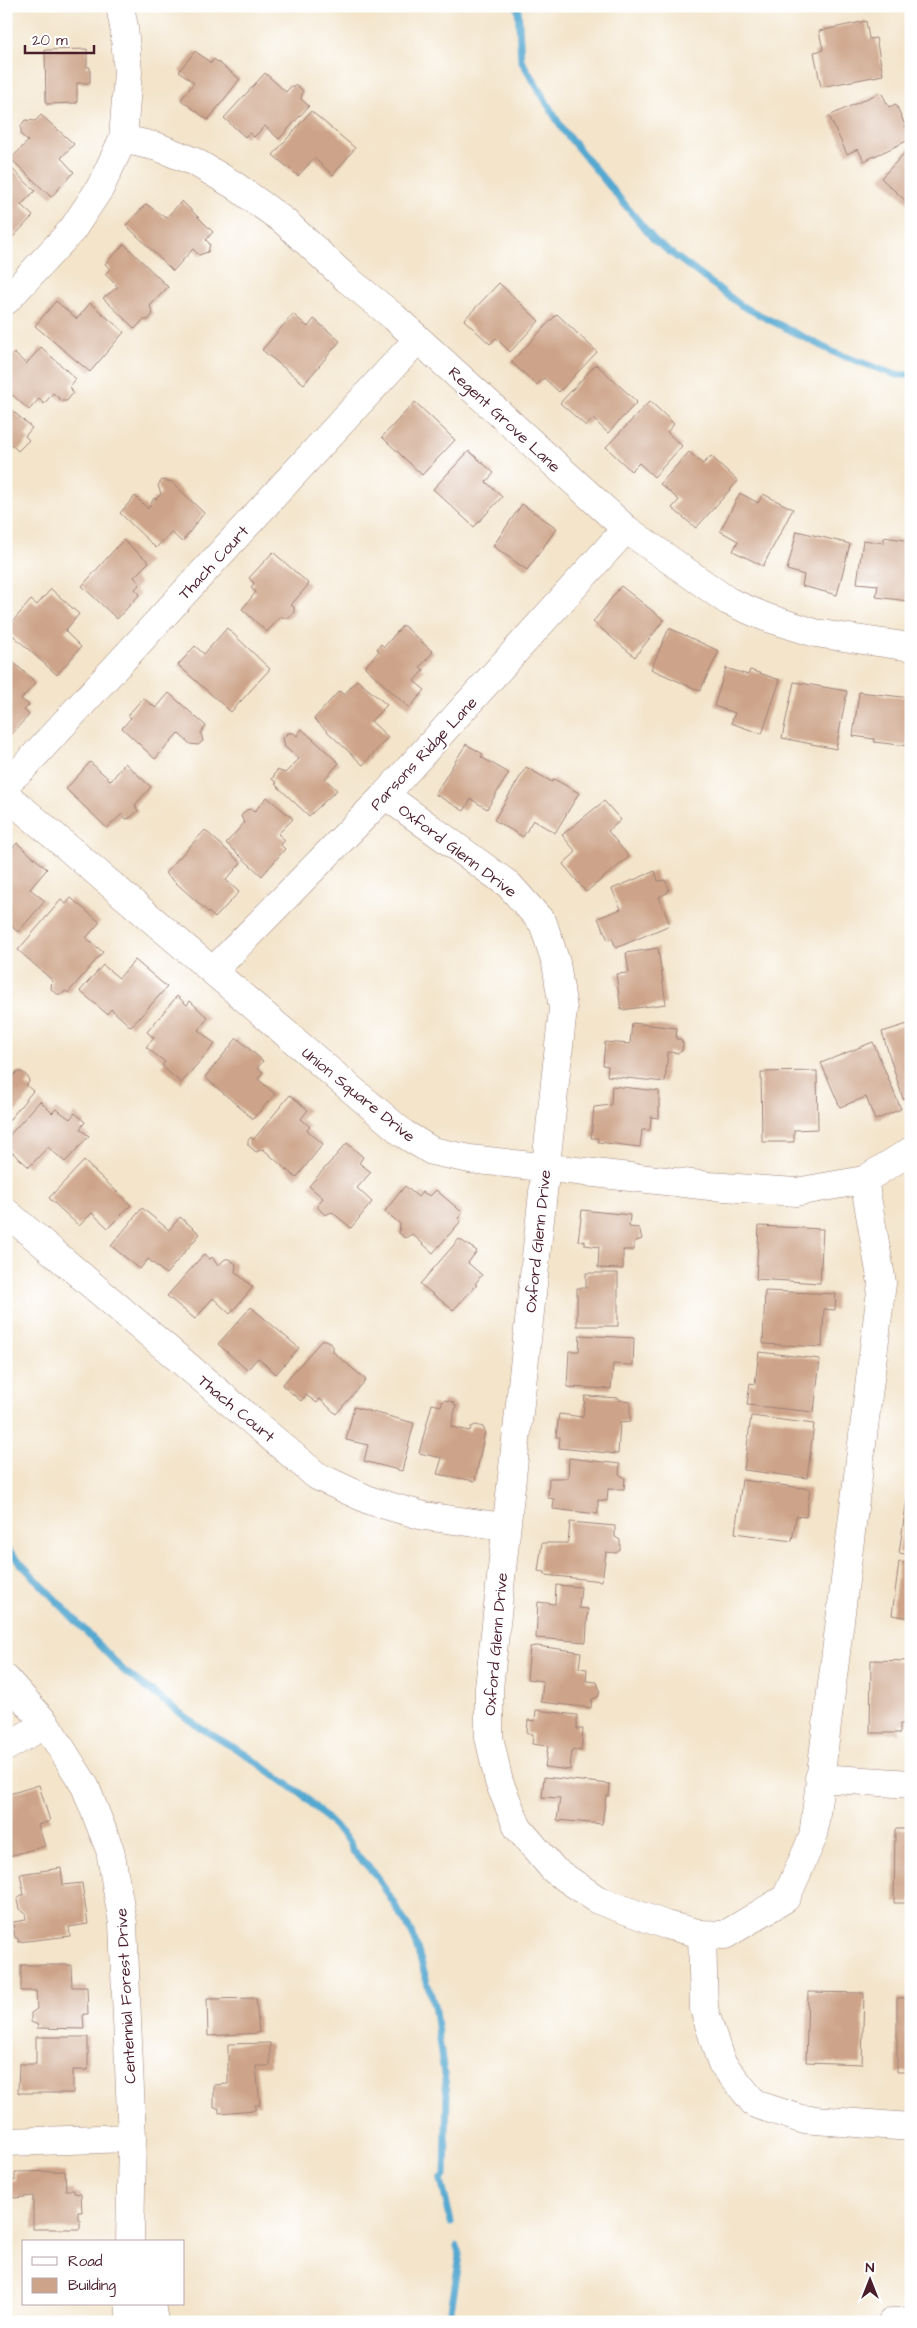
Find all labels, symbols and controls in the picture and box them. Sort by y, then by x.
scale bar [25,22,94,54]
text: 20 m [32,30,68,51]
street label: Regent Grove Lane [443,362,565,479]
street label: Thach Court [174,520,254,605]
street label: Parsons Ridge Lane [365,692,483,816]
street label: Oxford Glenn Drive [394,799,522,903]
street label: Union Square Drive [297,1042,420,1148]
street label: Oxford Glenn Drive [520,1168,556,1314]
street label: Thach Court [193,1370,280,1448]
street label: Oxford Glenn Drive [479,1571,513,1716]
street label: Centennial Forest Drive [110,1907,142,2084]
legend [22,2240,185,2306]
text: Road [68,2251,103,2272]
north arrow [844,2256,894,2306]
text: N [866,2258,875,2278]
text: Building [68,2275,116,2297]

